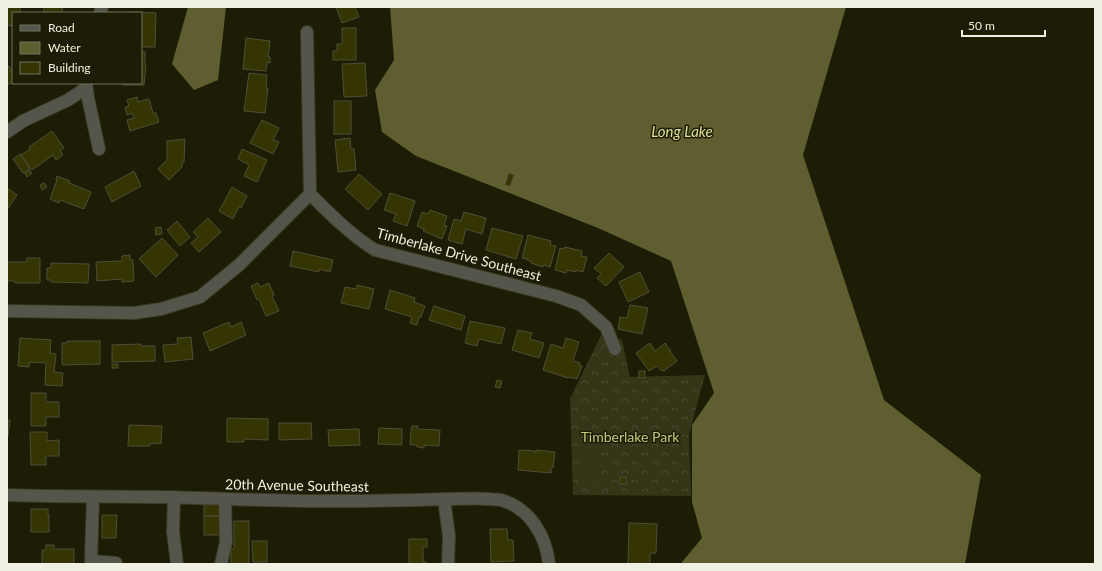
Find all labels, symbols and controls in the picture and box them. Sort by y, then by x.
legend [12,12,142,84]
scale bar [962,12,1045,38]
text: 50 m [968,18,995,33]
text: Road [48,20,75,35]
text: Water [48,40,81,55]
text: Building [48,60,91,75]
water label: Long Lake [651,122,713,140]
street label: Timberlake Drive Southeast [375,224,543,284]
park label: Timberlake Park [581,428,680,445]
street label: 20th Avenue Southeast [225,475,369,495]

